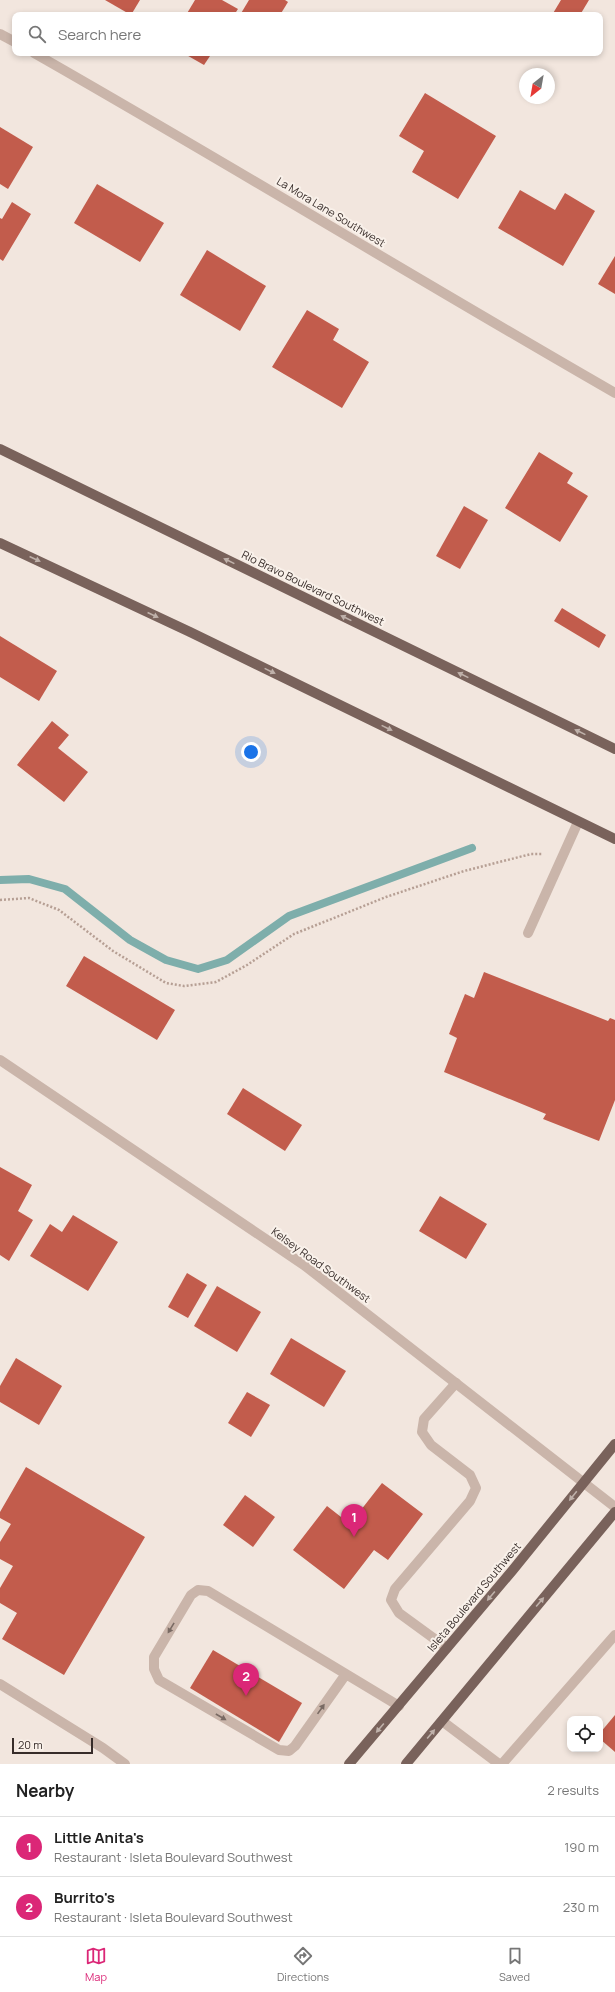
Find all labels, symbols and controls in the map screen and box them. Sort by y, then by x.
search box [12,12,603,56]
icon: search [26,23,48,45]
text: Search here [58,24,141,45]
north arrow [519,68,555,104]
street label: La Mora Lane Southwest [274,173,388,250]
street label: Rio Bravo Boulevard Southwest [239,546,387,629]
one-way arrow [30,556,41,562]
one-way arrow [224,558,235,564]
one-way arrow [147,612,159,618]
one-way arrow [341,615,352,621]
one-way arrow [264,668,276,674]
one-way arrow [457,672,469,678]
one-way arrow [381,725,393,731]
one-way arrow [574,729,586,735]
your location [241,742,261,762]
street label: Kelsey Road Southwest [269,1224,374,1306]
one-way arrow [568,1490,577,1501]
pin: 1 [341,1504,367,1537]
street label: Isleta Boulevard Southwest [423,1539,524,1654]
one-way arrow [486,1591,495,1602]
one-way arrow [536,1596,545,1607]
one-way arrow [168,1622,175,1634]
pin: 2 [233,1663,259,1696]
one-way arrow [317,1703,325,1714]
one-way arrow [215,1713,227,1720]
map controls [567,1716,603,1752]
button: locate [567,1716,603,1752]
one-way arrow [375,1723,384,1733]
one-way arrow [426,1729,435,1739]
scale bar [12,1736,93,1755]
text: 20 m [18,1737,43,1752]
text: Nearby [16,1779,74,1802]
text: 2 results [547,1781,599,1799]
text: Little Anita's [54,1827,144,1848]
text: 1 [26,1838,32,1856]
text: 190 m [564,1838,599,1856]
text: Restaurant · Isleta Boulevard Southwest [54,1848,293,1866]
text: Burrito's [54,1887,115,1908]
text: 2 [25,1898,33,1916]
text: 230 m [563,1898,599,1916]
text: Restaurant · Isleta Boulevard Southwest [54,1908,293,1926]
tab: Map [85,1945,107,1984]
tab: Directions [277,1945,329,1984]
tab: Saved [499,1945,530,1984]

